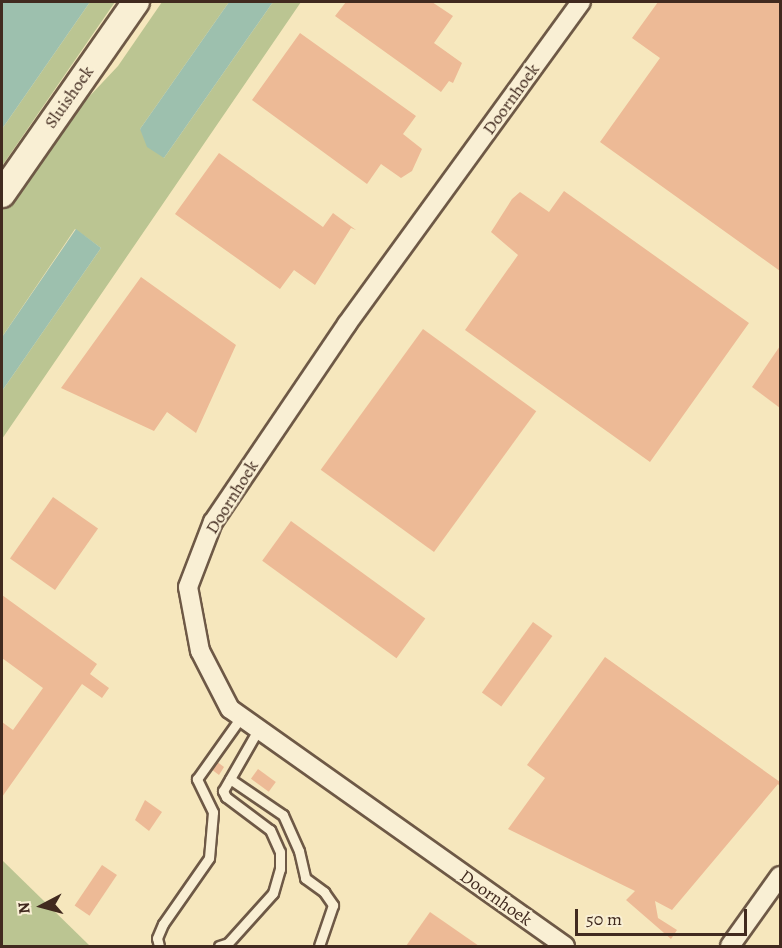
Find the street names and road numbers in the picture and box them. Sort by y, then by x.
street label: Doornhoek [478,59,544,139]
street label: Sluishoek [40,62,98,132]
street label: Doornhoek [201,456,263,538]
street label: Doornhoek [456,865,536,931]

